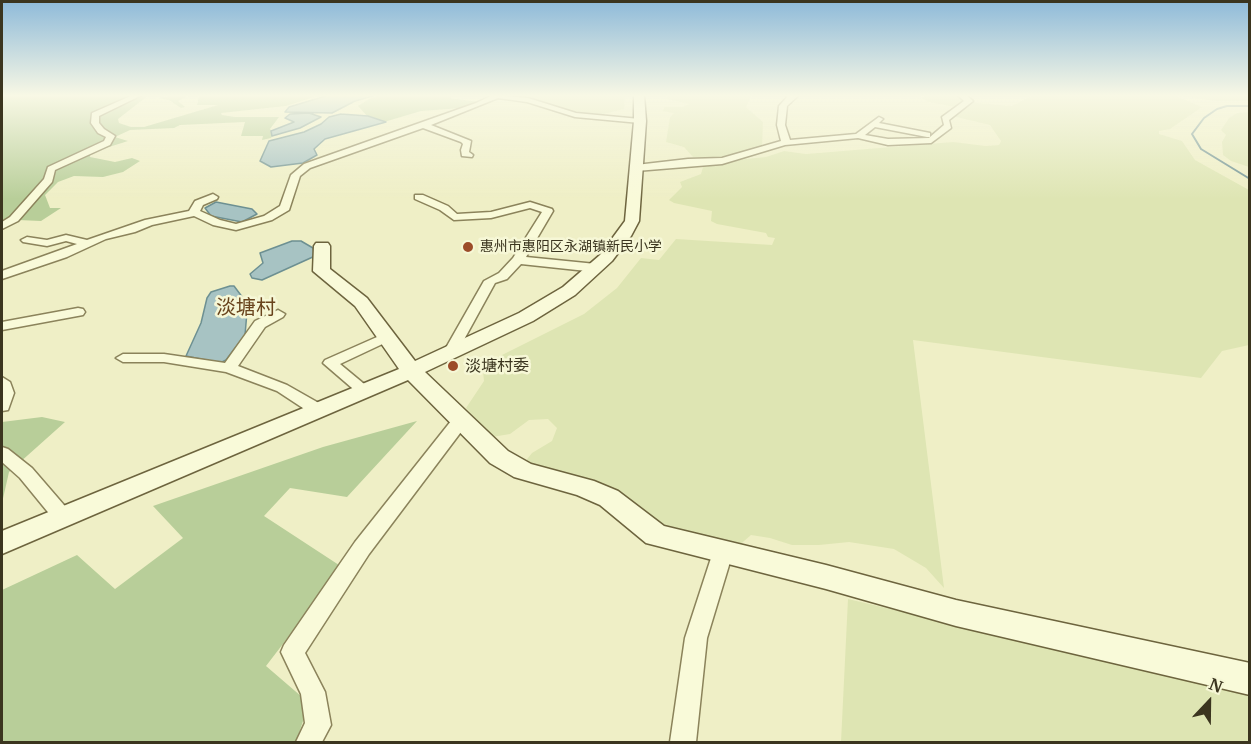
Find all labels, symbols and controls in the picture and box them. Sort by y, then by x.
place label: 惠州市惠阳区永湖镇新民小学 [480,239,662,255]
marker: 惠州市惠阳区永湖镇新民小学 [461,240,475,254]
district label: 淡塘村 [216,296,276,320]
place label: 淡塘村委 [465,356,529,376]
marker: 淡塘村委 [446,359,460,373]
north arrow [1179,672,1239,732]
text: N [1206,674,1225,697]

